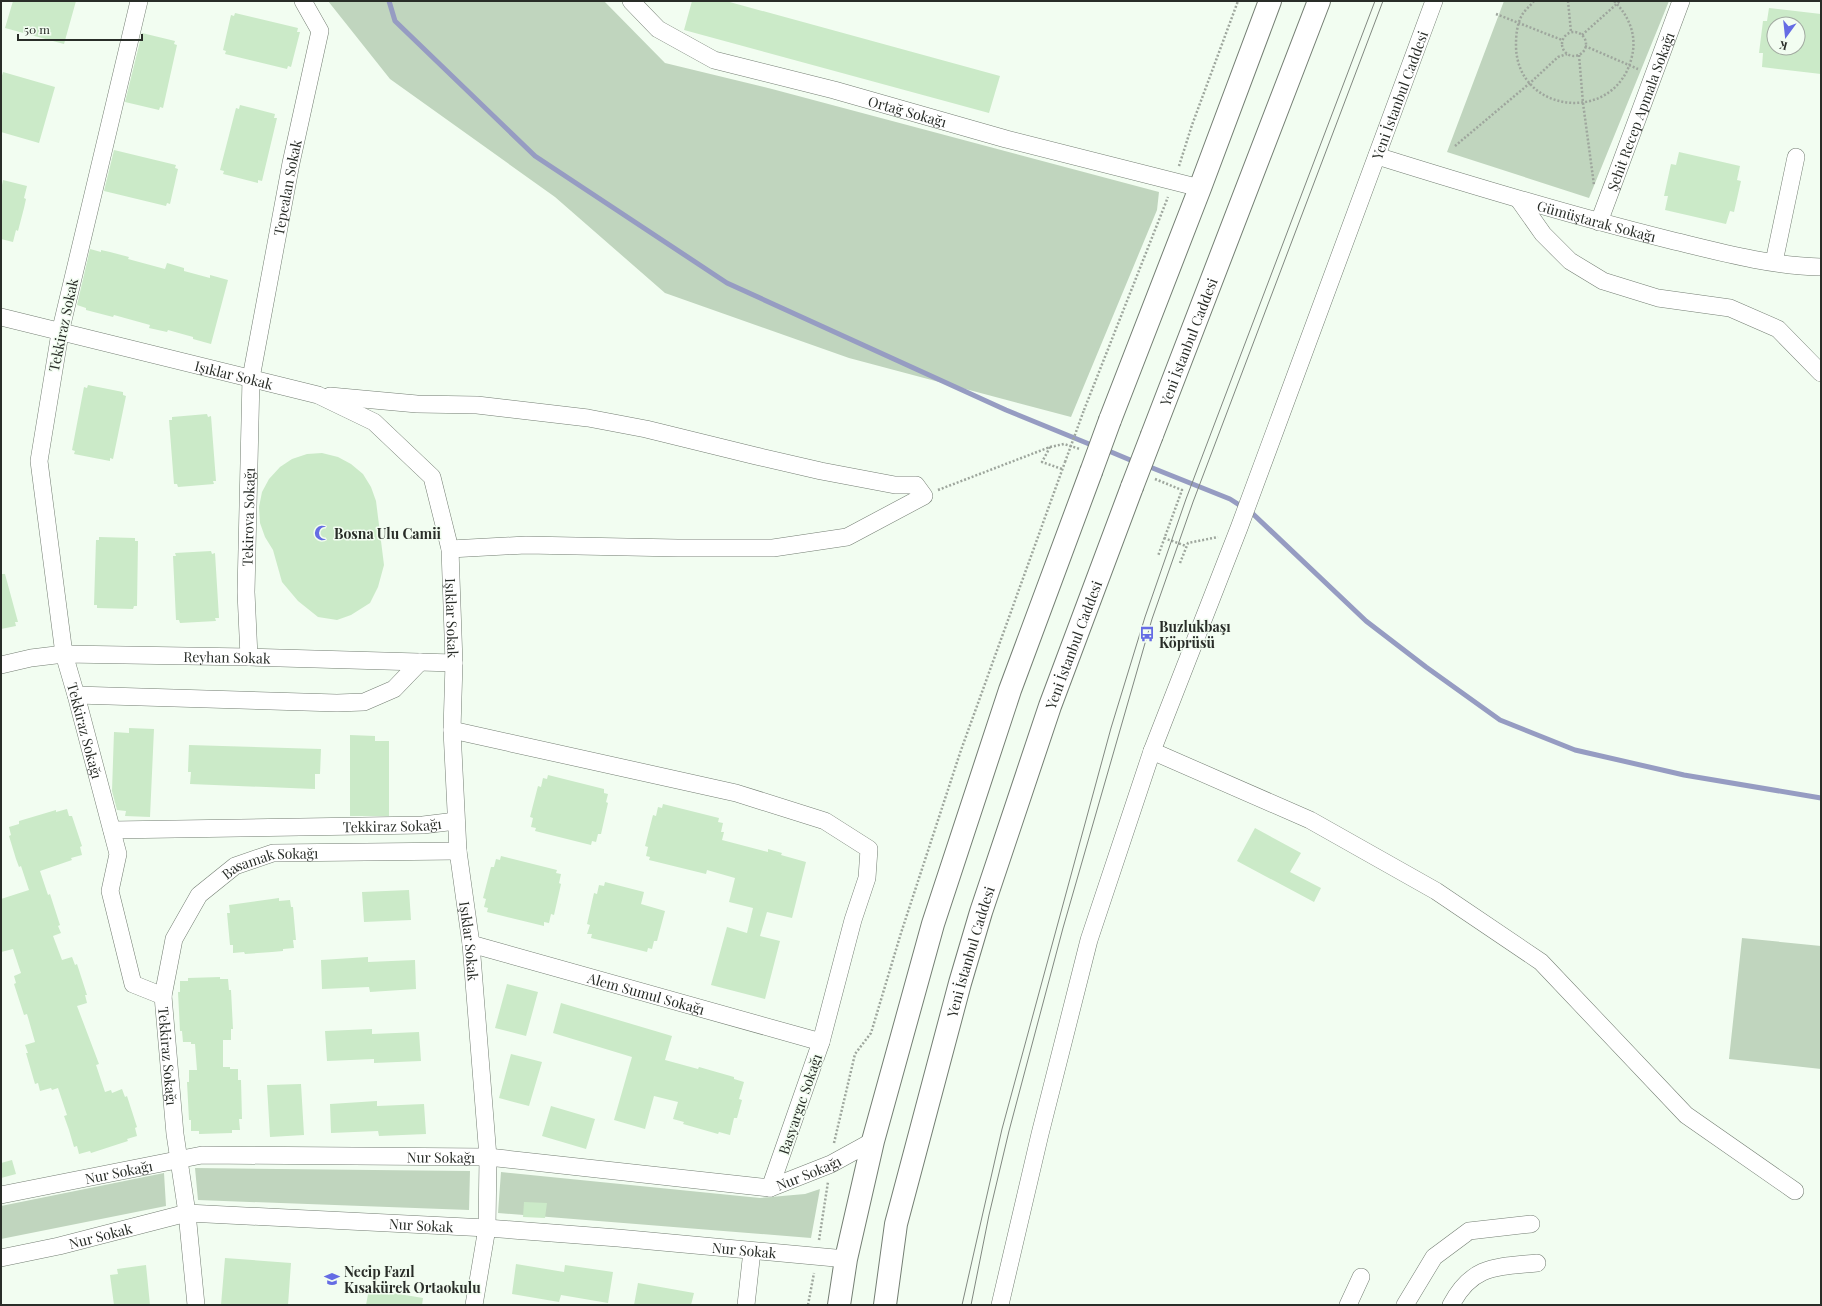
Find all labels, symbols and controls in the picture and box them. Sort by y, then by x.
scale bar [18,16,142,42]
north arrow [1766,16,1806,56]
text: 50 m [24,21,50,37]
street label: Yeni İstanbul Caddesi [1366,28,1432,163]
street label: Şehit Recep Apmala Sokağı [1602,29,1678,194]
text: K [1777,38,1789,54]
street label: Ortağ Sokağı [866,91,949,131]
street label: Tepealan Sokak [268,137,305,237]
street label: Gümüştarak Sokağı [1535,195,1658,246]
street label: Yeni İstanbul Caddesi [1154,275,1221,409]
street label: Tekkiraz Sokak [44,276,82,373]
street label: Işıklar Sokak [193,356,276,393]
street label: Tekirova Sokağı [237,467,258,567]
mosque icon: Bosna Ulu Camii [313,524,331,542]
place label: Bosna Ulu Camii [334,524,442,543]
street label: Işıklar Sokak [442,578,463,659]
street label: Yeni İstanbul Caddesi [1040,578,1106,712]
place label: Buzlukbaşı Köprüsü [1159,617,1231,652]
bus stop icon: Buzlukbaşı Köprüsü [1138,625,1156,643]
street label: Reyhan Sokak [183,646,271,667]
street label: Tekkiraz Sokağı [63,680,107,781]
street label: Tekkiraz Sokağı [342,813,442,836]
street label: Basamak Sokağı [217,843,318,883]
street label: Yeni İstanbul Caddesi [942,884,998,1020]
street label: Işıklar Sokak [456,900,483,982]
street label: Alem Sumul Sokağı [585,967,707,1018]
street label: Tekkiraz Sokağı [154,1006,182,1106]
street label: Basyargıc Sokağı [774,1051,826,1157]
street label: Nur Sokağı [407,1147,475,1166]
street label: Nur Sokağı [773,1151,844,1194]
street label: Nur Sokağı [83,1156,154,1188]
street label: Nur Sokak [389,1214,454,1236]
street label: Nur Sokak [67,1218,134,1253]
street label: Nur Sokak [711,1237,778,1262]
place label: Necip Fazıl Kısakürek Ortaokulu [344,1262,481,1297]
school or university icon: Necip Fazıl Kısakürek Ortaokulu [323,1270,341,1288]

